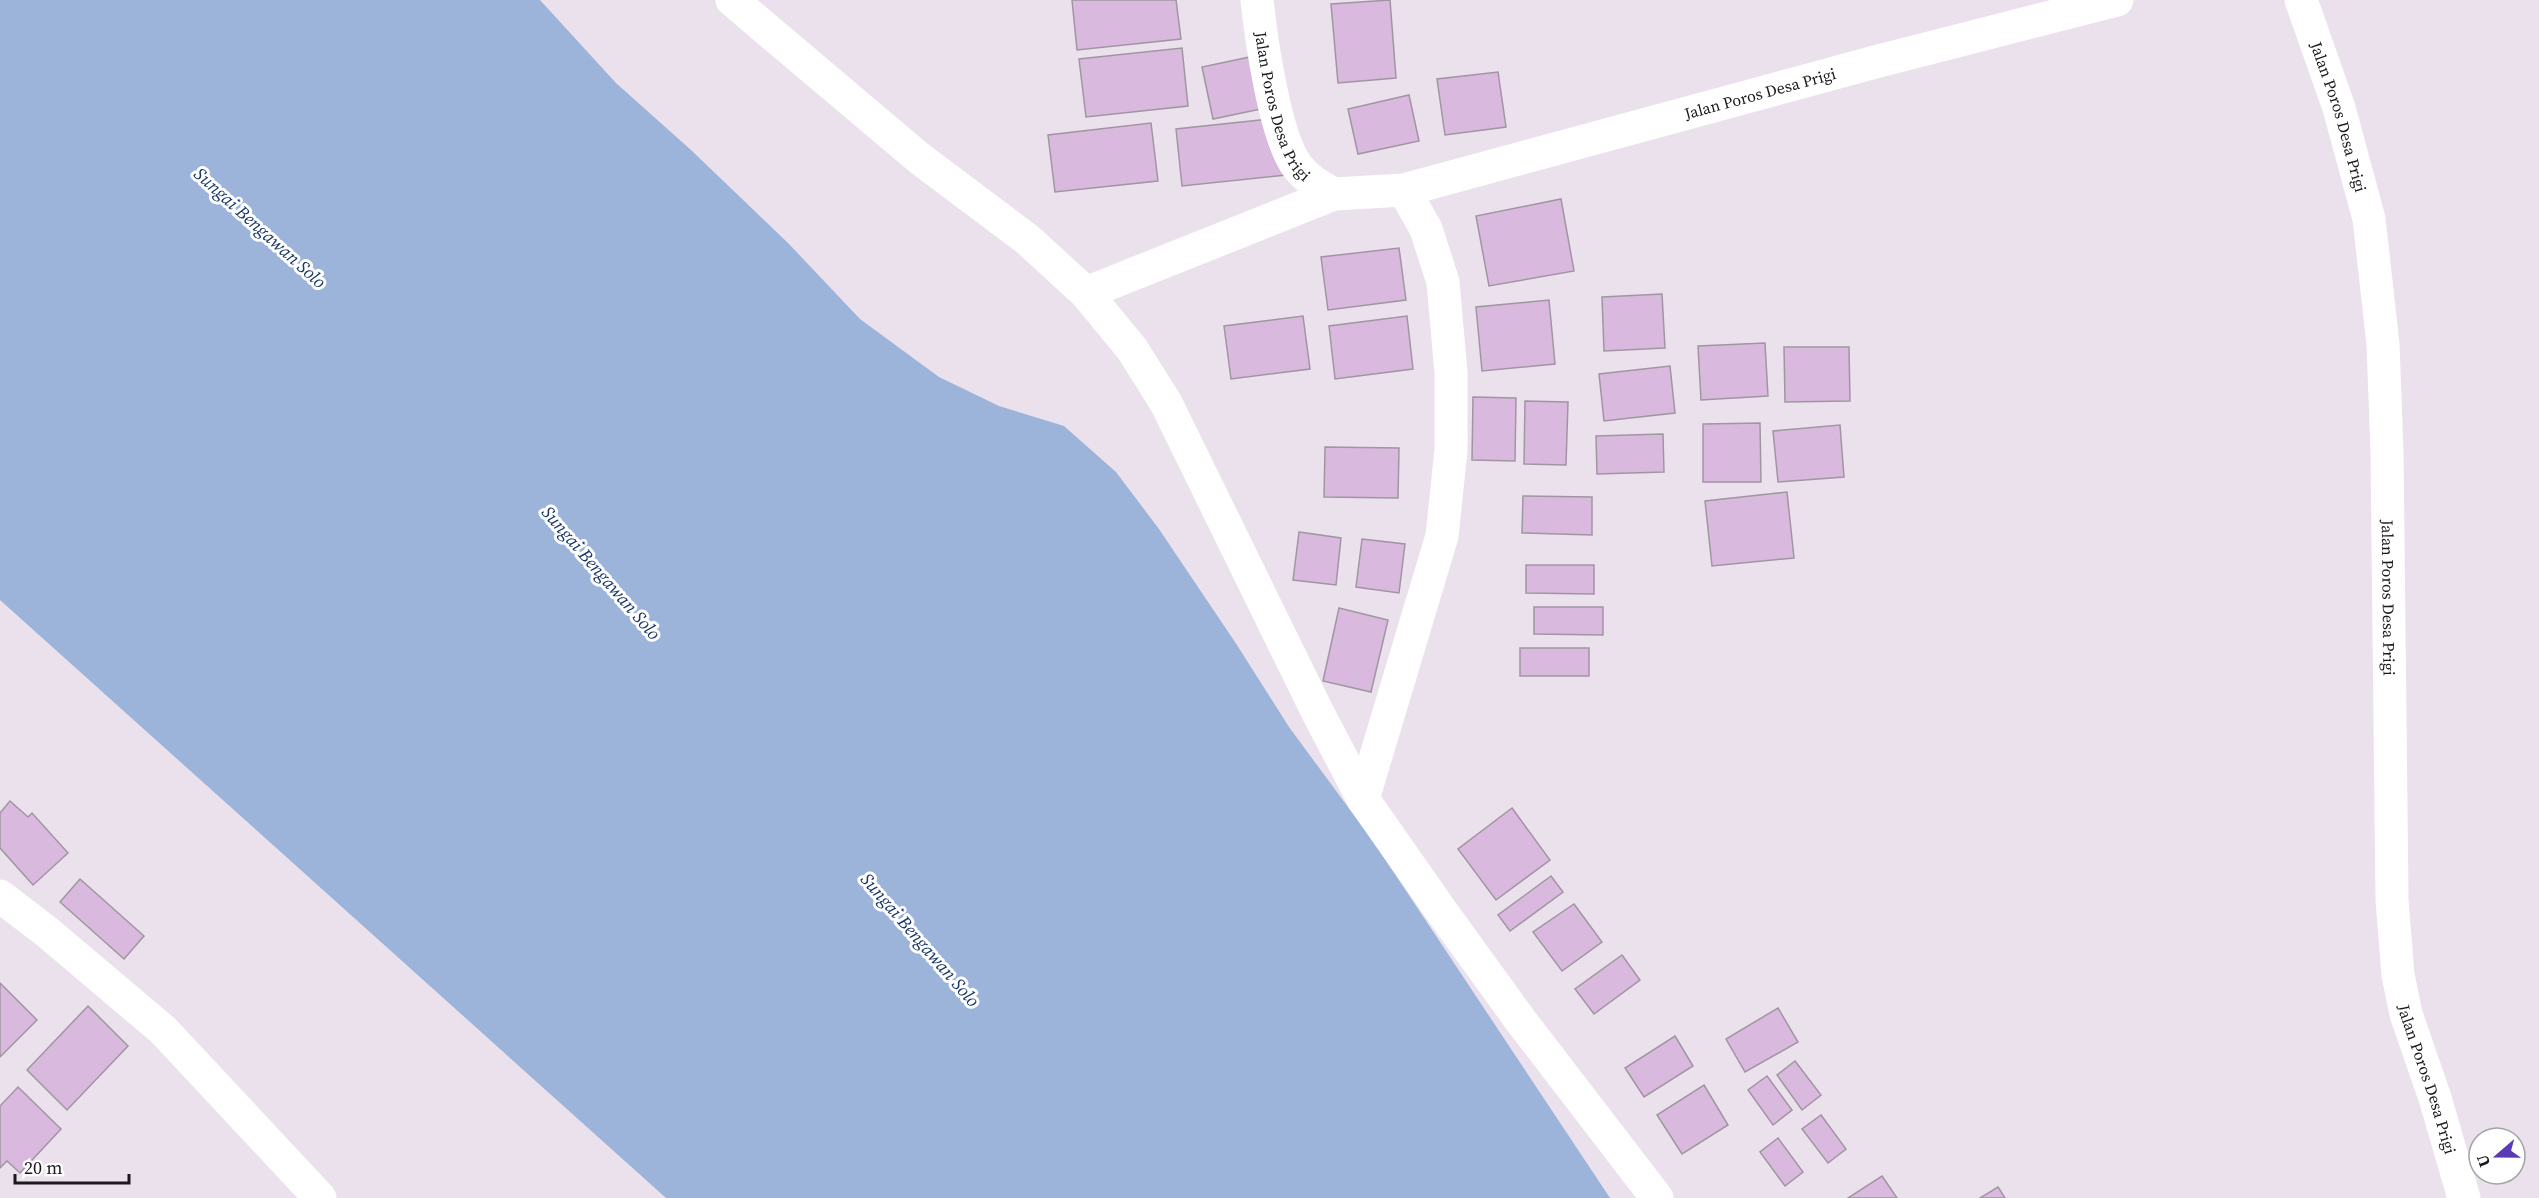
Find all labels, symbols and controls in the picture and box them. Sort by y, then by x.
street label: Jalan Poros Desa Prigi [1250,29,1316,186]
street label: Jalan Poros Desa Prigi [2305,38,2372,195]
street label: Jalan Poros Desa Prigi [1681,62,1838,125]
water label: Sungai Bengawan Solo [189,161,332,294]
water label: Sungai Bengawan Solo [536,500,667,645]
street label: Jalan Poros Desa Prigi [2377,518,2401,676]
water label: Sungai Bengawan Solo [855,867,986,1012]
street label: Jalan Poros Desa Prigi [2393,1002,2462,1157]
north arrow [2467,1126,2527,1186]
scale bar [15,1147,129,1185]
text: U [2470,1152,2495,1170]
text: 20 m [24,1155,62,1180]

